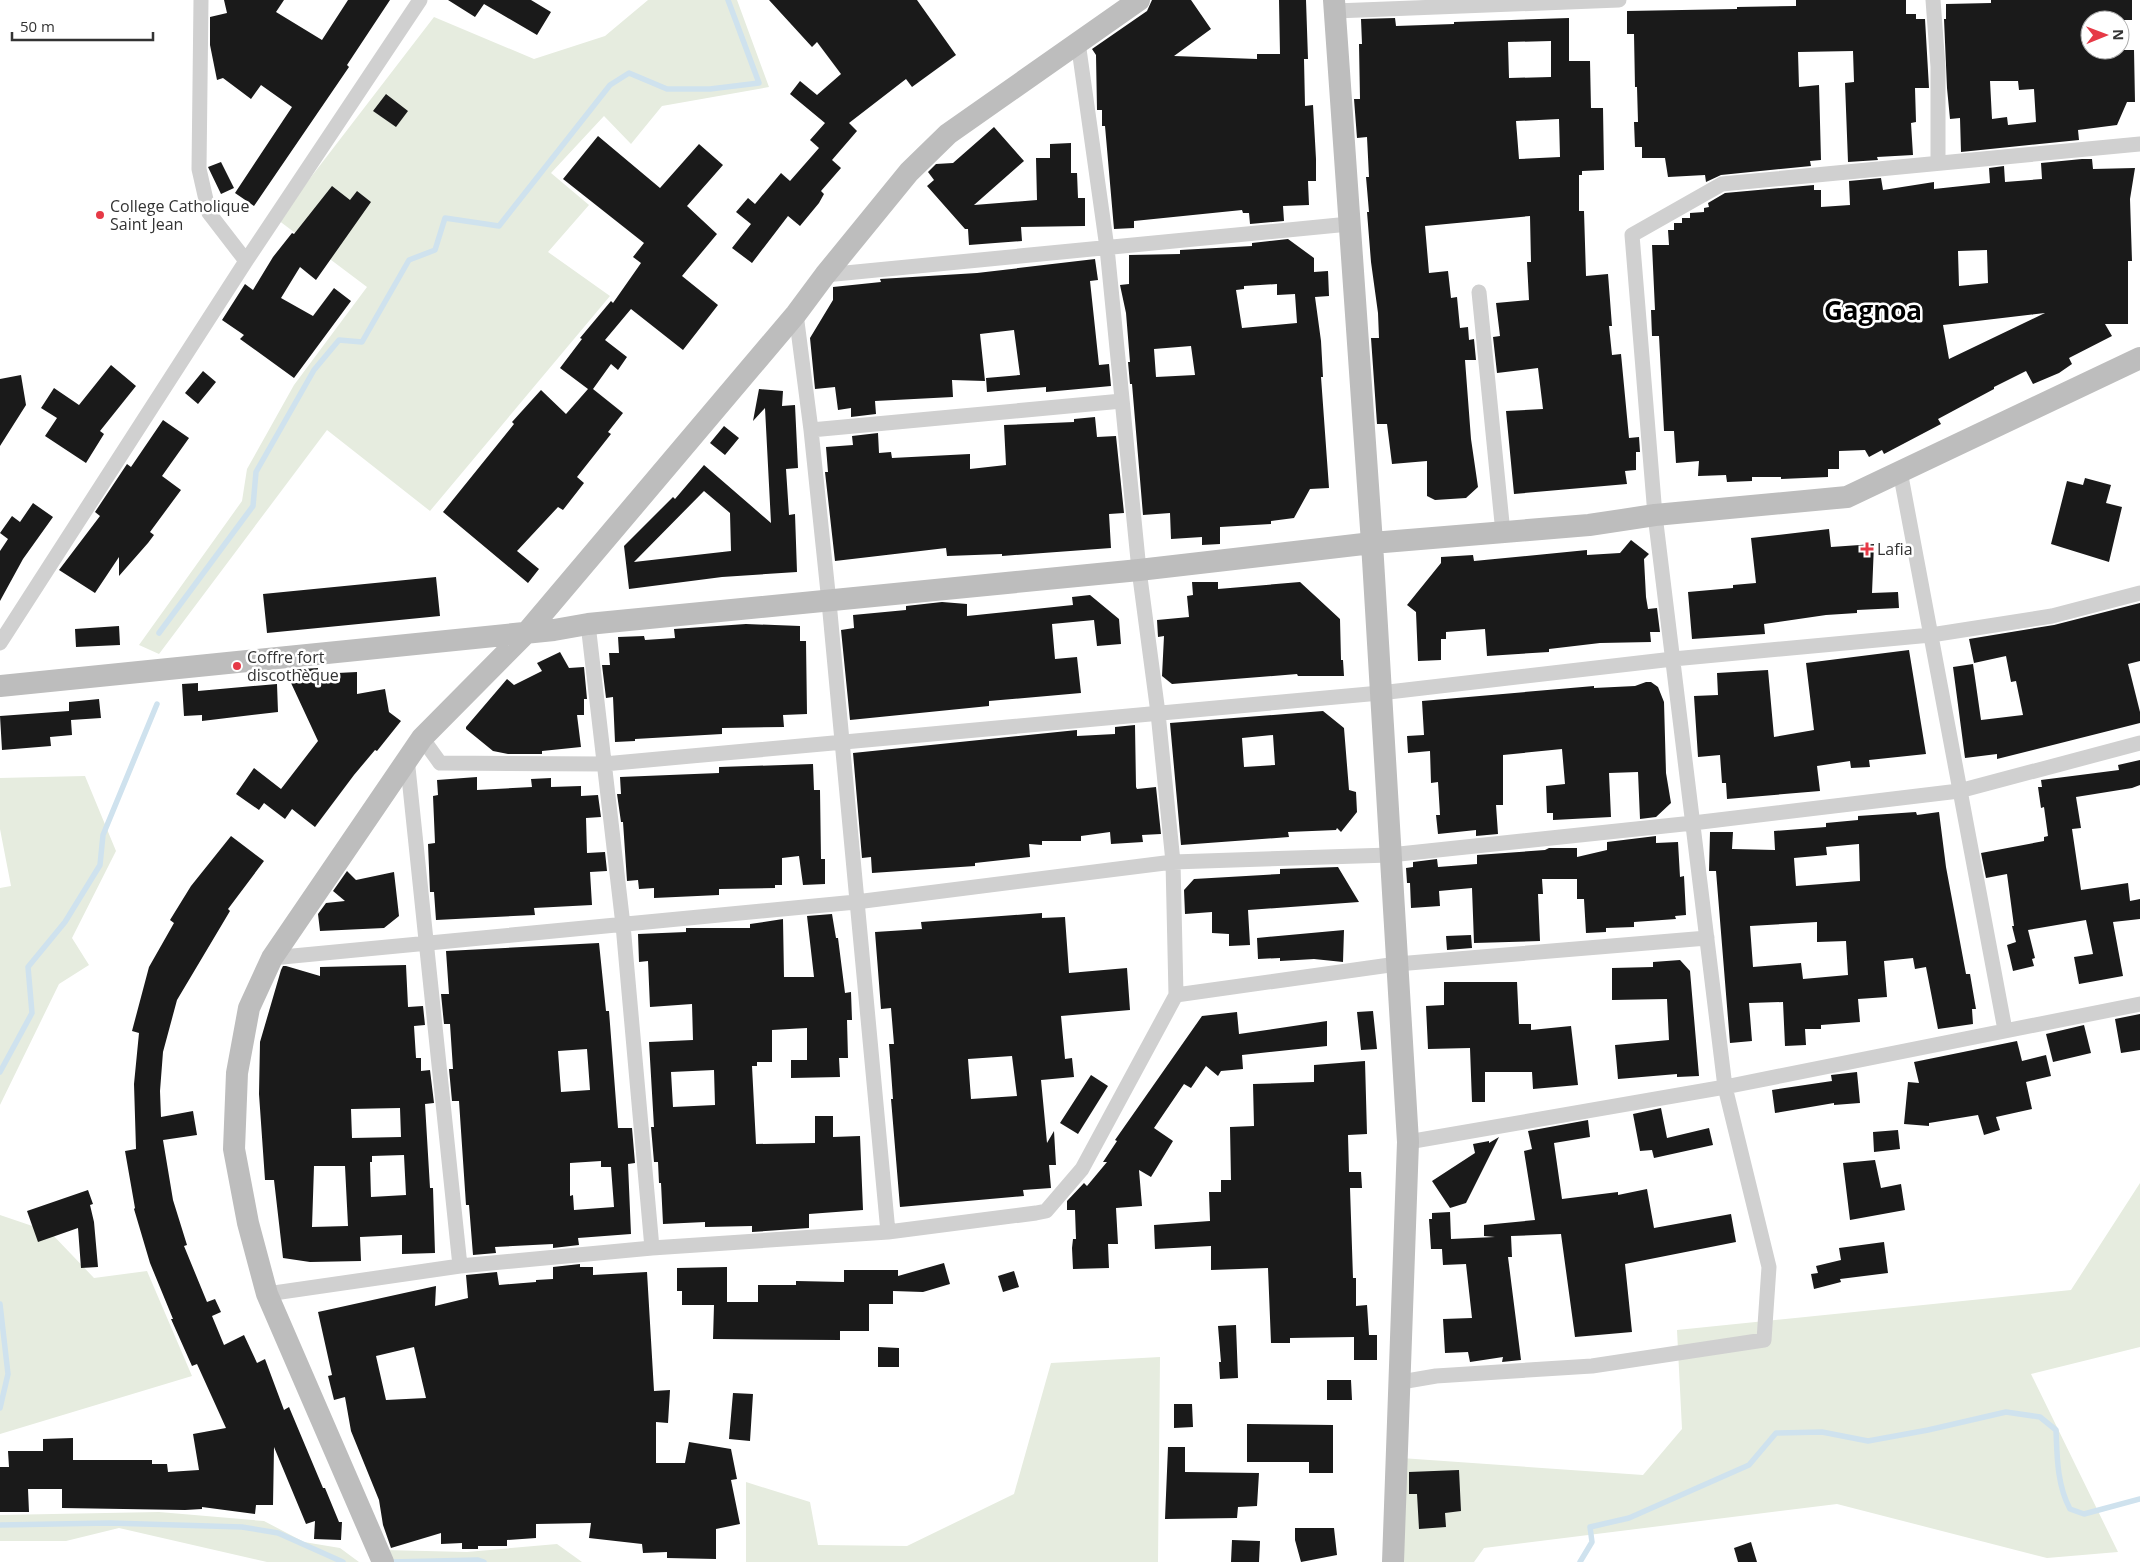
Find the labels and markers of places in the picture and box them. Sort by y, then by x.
place label: College Catholique Saint Jean [110,195,249,235]
marker: College Catholique Saint Jean [94,209,106,221]
place label: Lafia [1877,538,1913,560]
marker: Lafia [1861,543,1873,555]
place label: Coffre fort discothèque [247,646,339,686]
marker: Coffre fort discothèque [231,660,243,672]

